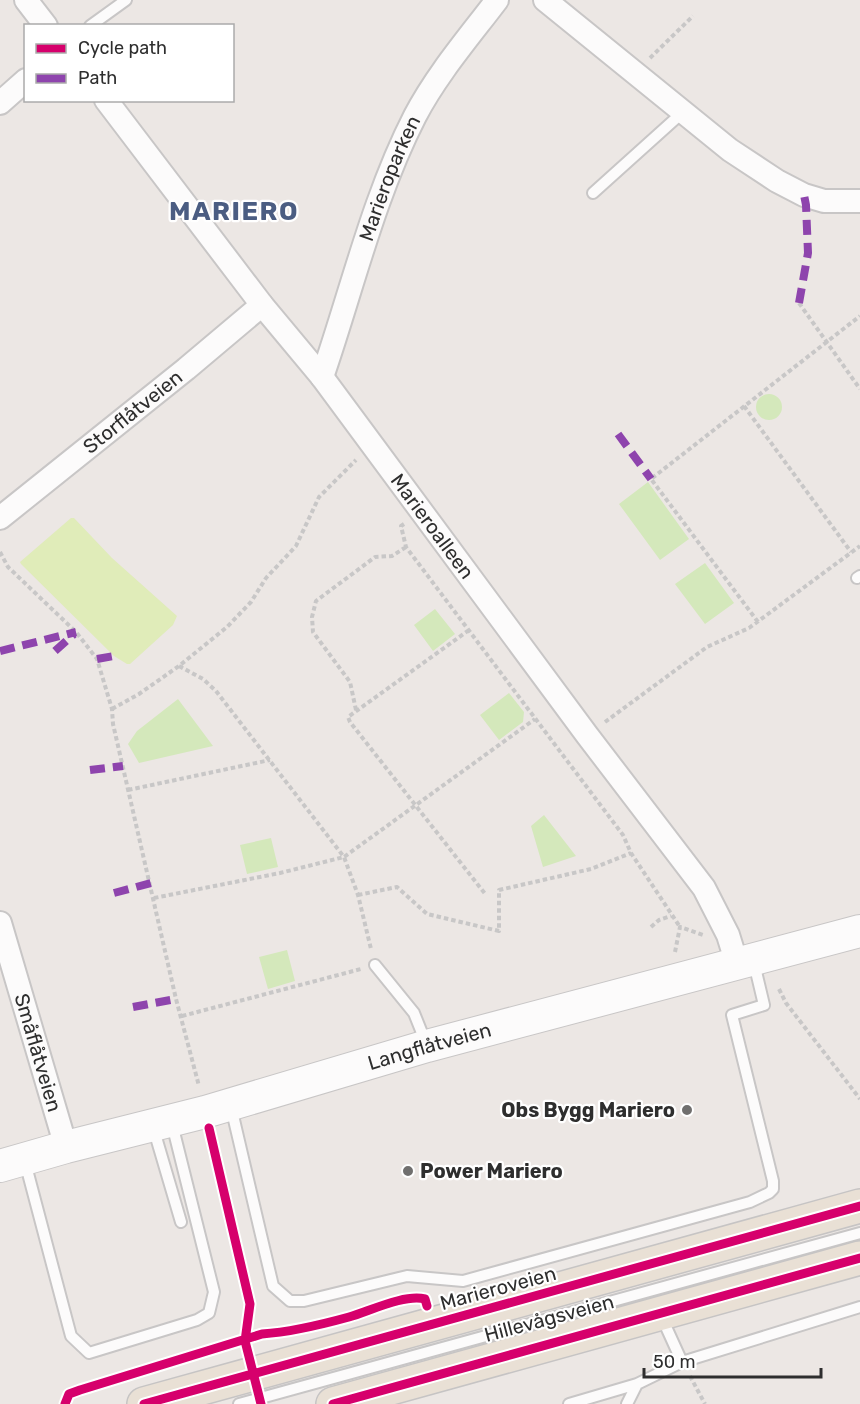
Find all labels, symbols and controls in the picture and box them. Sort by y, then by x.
legend [24,24,234,102]
text: Cycle path [78,37,167,59]
text: Path [78,67,117,89]
street label: Marieroparken [354,111,425,244]
district label: MARIERO [169,196,299,227]
street label: Storflåtveien [78,365,187,459]
street label: Marieroalleen [386,469,479,584]
street label: Småflåtveien [9,991,67,1114]
street label: Langflåtveien [365,1017,494,1075]
place label: Obs Bygg Mariero [501,1098,675,1122]
marker: Obs Bygg Mariero [680,1103,694,1117]
place label: Power Mariero [420,1159,563,1183]
marker: Power Mariero [401,1164,415,1178]
street label: Marieroveien [437,1261,559,1315]
street label: Hillevågsveien [482,1289,616,1347]
scale bar [644,1341,821,1379]
text: 50 m [653,1351,696,1373]

